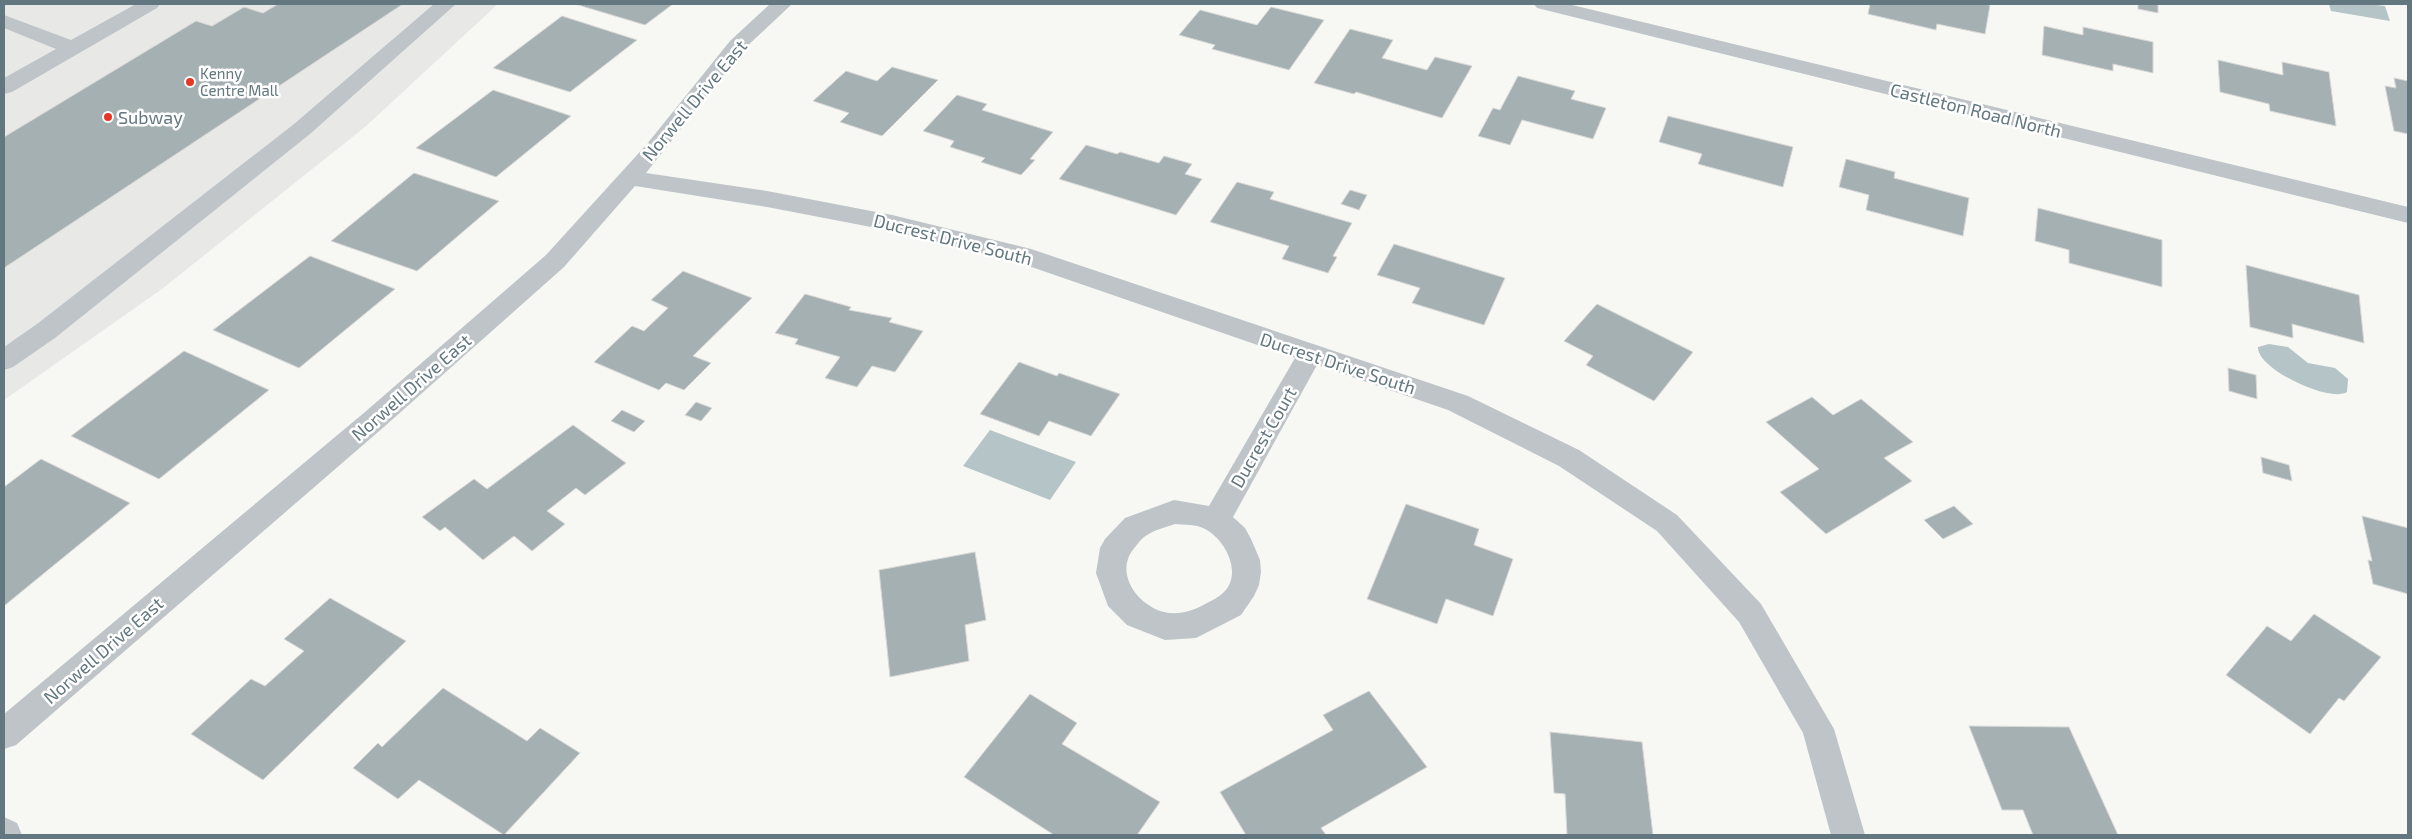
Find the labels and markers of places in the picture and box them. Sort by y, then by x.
place label: Kenny Centre Mall [200,64,279,99]
marker: Kenny Centre Mall [184,76,196,88]
place label: Subway [118,106,183,128]
marker: Subway [102,111,114,123]

